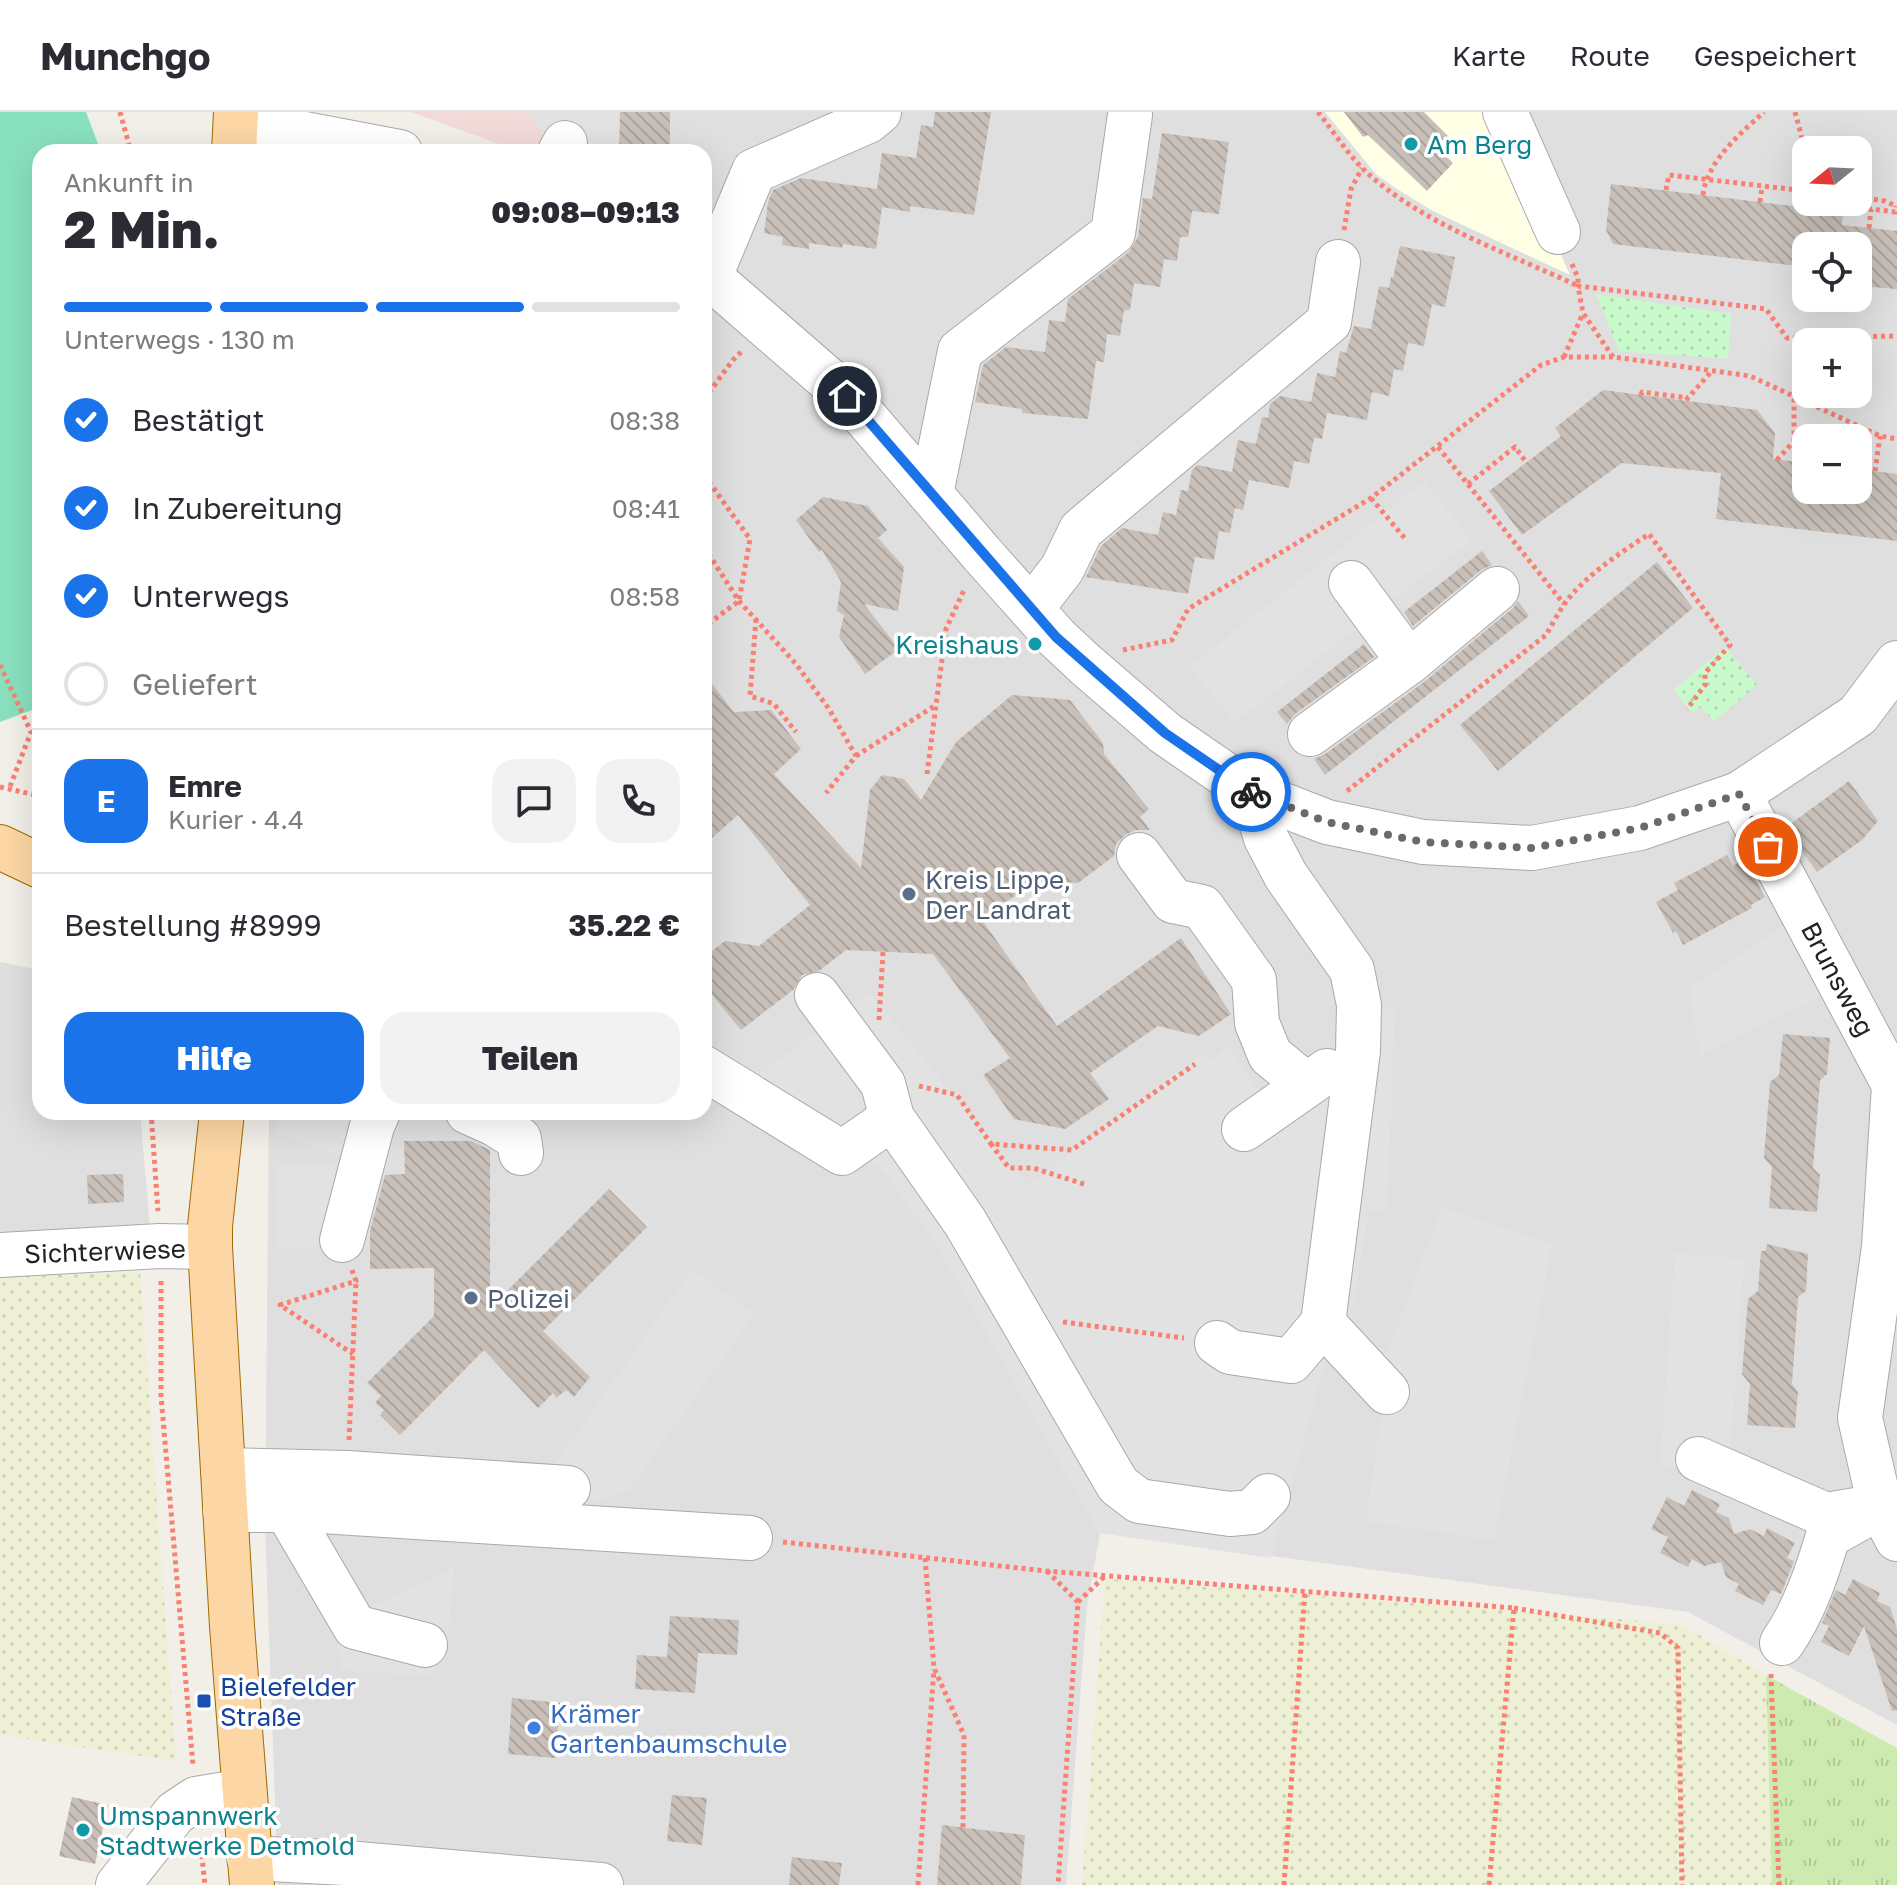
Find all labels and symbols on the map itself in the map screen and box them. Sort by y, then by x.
place label: Am Berg [1427,129,1532,160]
marker: Am Berg [1402,135,1420,153]
north arrow [1792,136,1872,216]
pin [813,362,881,430]
place label: Kreishaus [895,629,1019,660]
marker: Kreishaus [1026,635,1044,653]
courier [1211,752,1291,832]
pin [1734,813,1802,881]
place label: Kreis Lippe, Der Landrat [925,864,1071,925]
marker: Kreis Lippe, Der Landrat [900,885,918,903]
street label: Brunsweg [1795,917,1881,1041]
street label: Sichterwiese [24,1233,186,1269]
place label: Polizei [487,1283,570,1314]
marker: Polizei [462,1289,480,1307]
place label: Bielefelder Straße [220,1671,356,1732]
marker: Bielefelder Straße [195,1692,213,1710]
place label: Krämer Gartenbaumschule [550,1698,787,1759]
marker: Krämer Gartenbaumschule [525,1719,543,1737]
place label: Umspannwerk Stadtwerke Detmold [99,1800,355,1861]
marker: Umspannwerk Stadtwerke Detmold [74,1821,92,1839]

